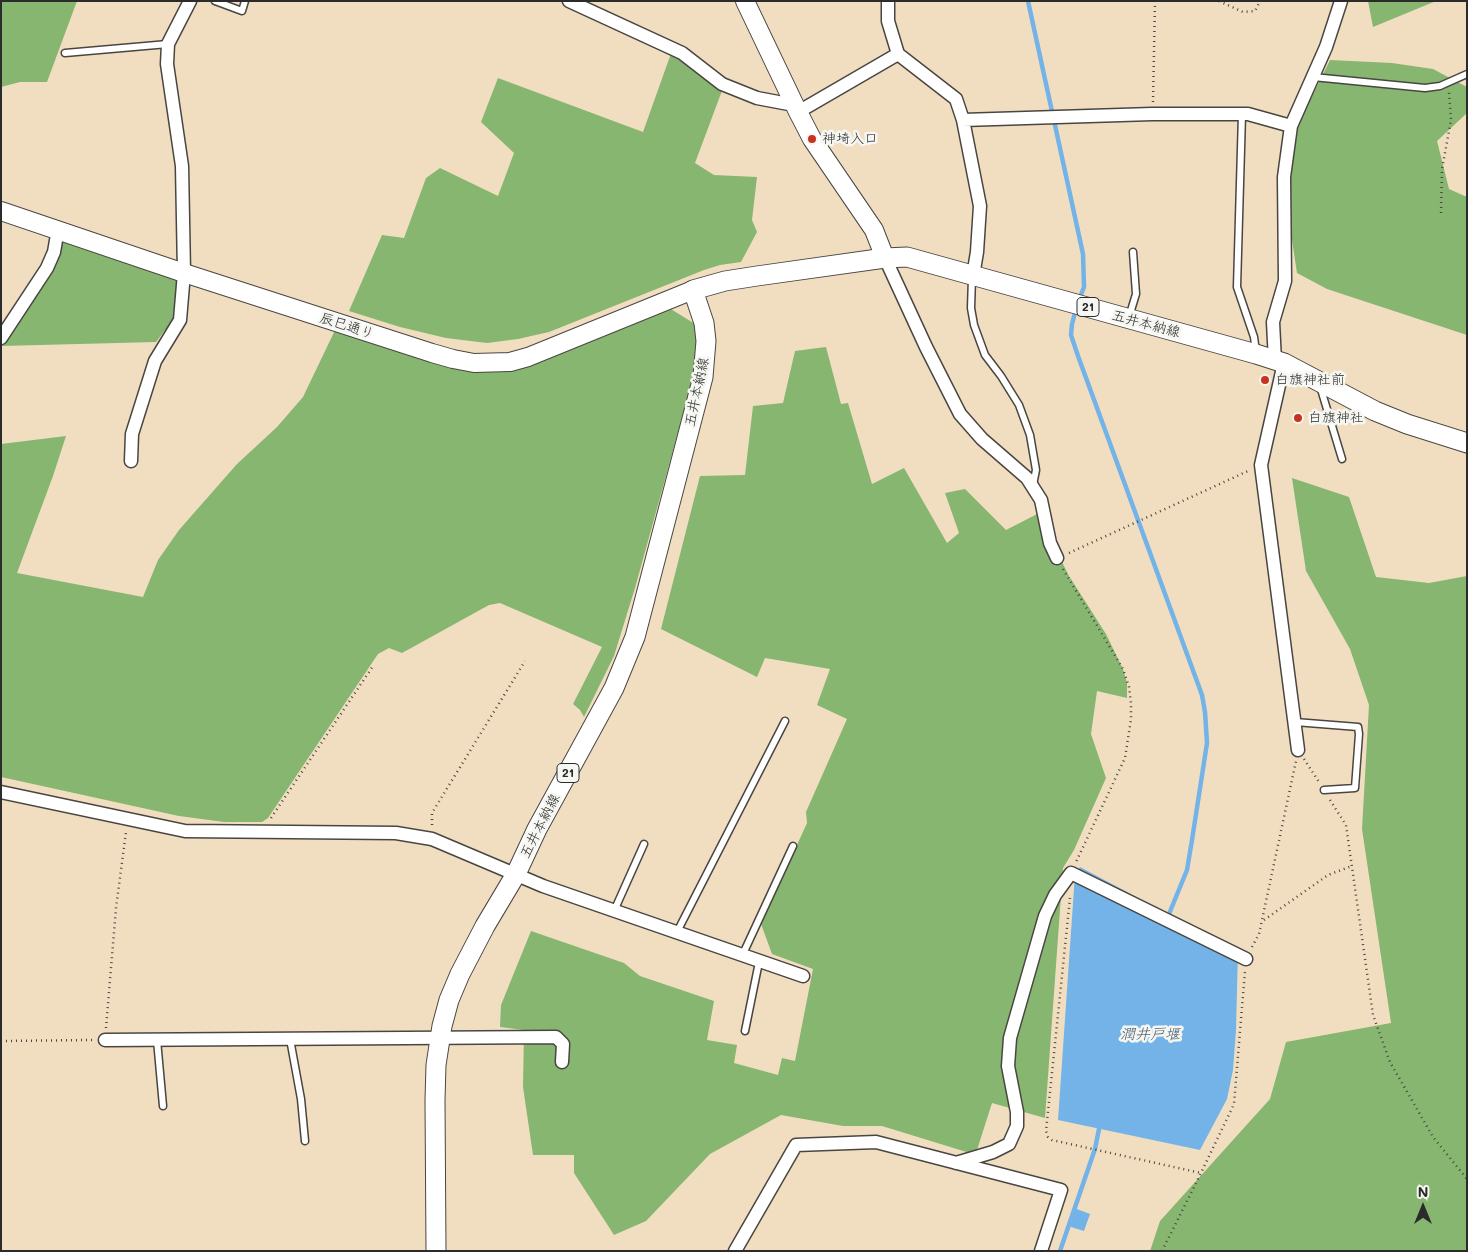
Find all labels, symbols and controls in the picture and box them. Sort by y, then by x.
place label: 神埼入口 [822,131,878,147]
marker: 神埼入口 [806,133,818,145]
road number: 21 [1077,298,1099,316]
street label: 五井本納線 [1110,307,1182,341]
street label: 辰巳通り [318,309,376,343]
street label: 五井本納線 [682,356,712,428]
place label: 白旗神社前 [1275,372,1345,388]
marker: 白旗神社前 [1259,374,1271,386]
place label: 白旗神社 [1308,410,1364,426]
marker: 白旗神社 [1292,412,1304,424]
road number: 21 [557,764,579,782]
street label: 五井本納線 [517,791,563,861]
water label: 潤井戸堰 [1120,1025,1180,1043]
north arrow [1398,1182,1448,1232]
text: N [1418,1182,1428,1201]

